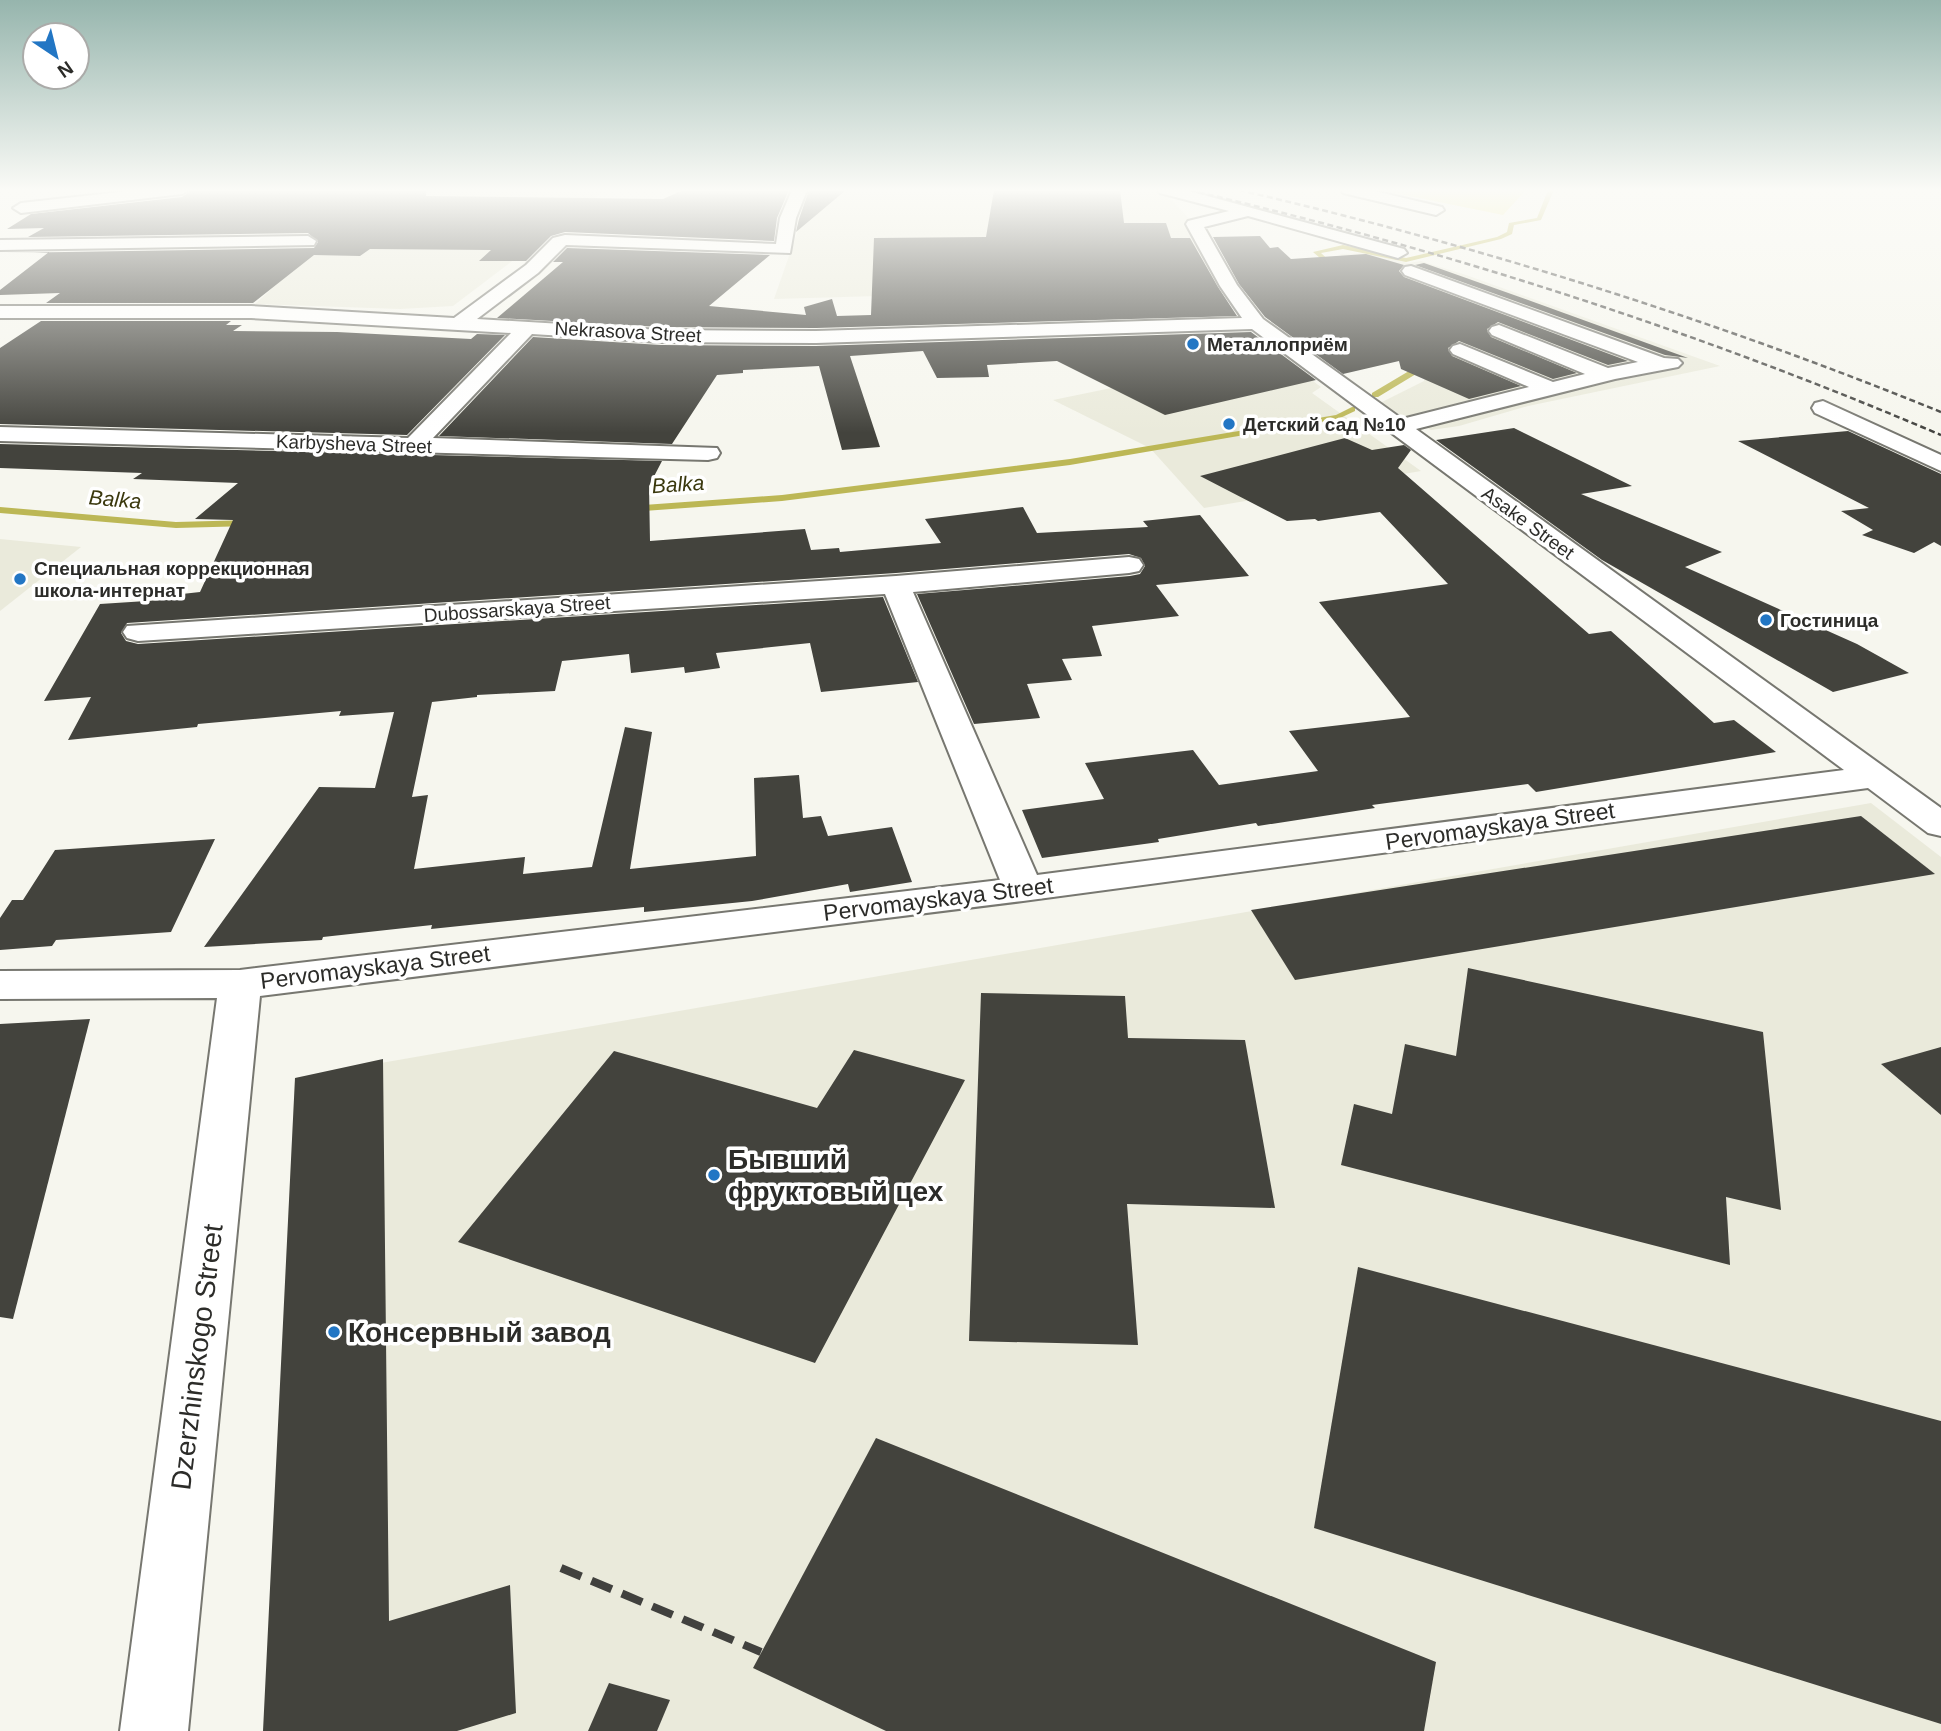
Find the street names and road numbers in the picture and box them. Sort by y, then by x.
street label: Nekrasova Street [554,318,703,346]
street label: Karbysheva Street [276,431,433,457]
street label: Asake Street [1478,483,1579,564]
street label: Dubossarskaya Street [423,592,612,626]
street label: Pervomayskaya Street [1384,797,1617,855]
street label: Pervomayskaya Street [822,872,1055,926]
street label: Pervomayskaya Street [259,940,492,994]
street label: Dzerzhinskogo Street [165,1222,229,1492]

